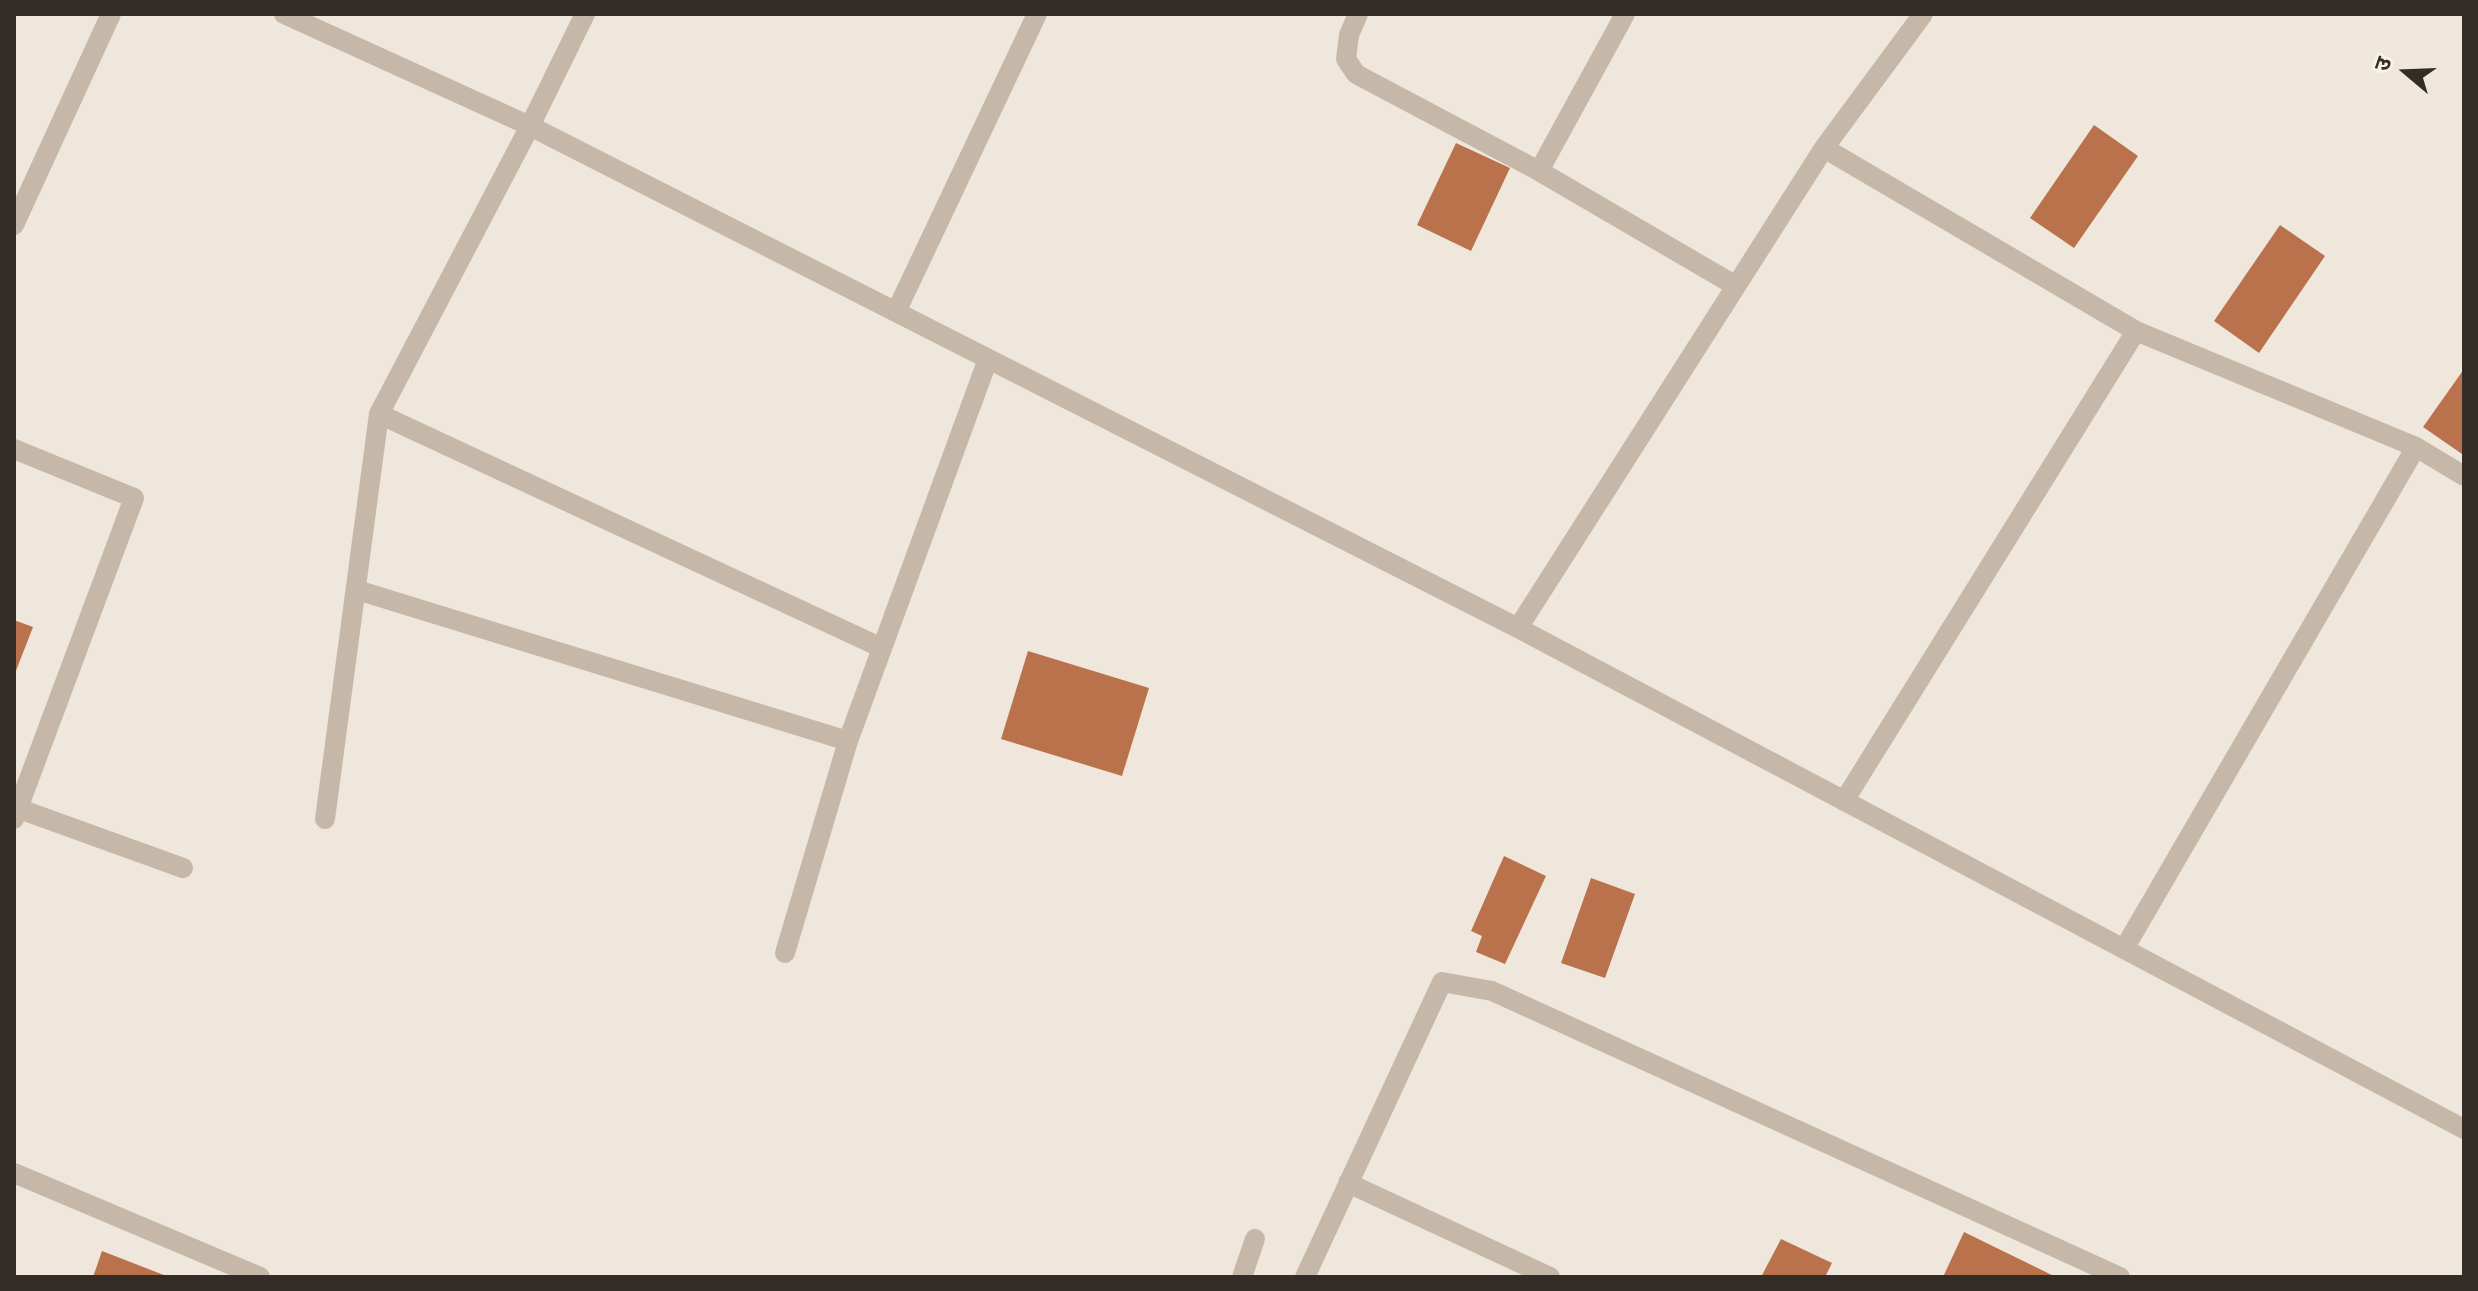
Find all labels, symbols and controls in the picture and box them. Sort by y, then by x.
north arrow [2366,32,2446,112]
text: उ [2369,54,2397,74]

